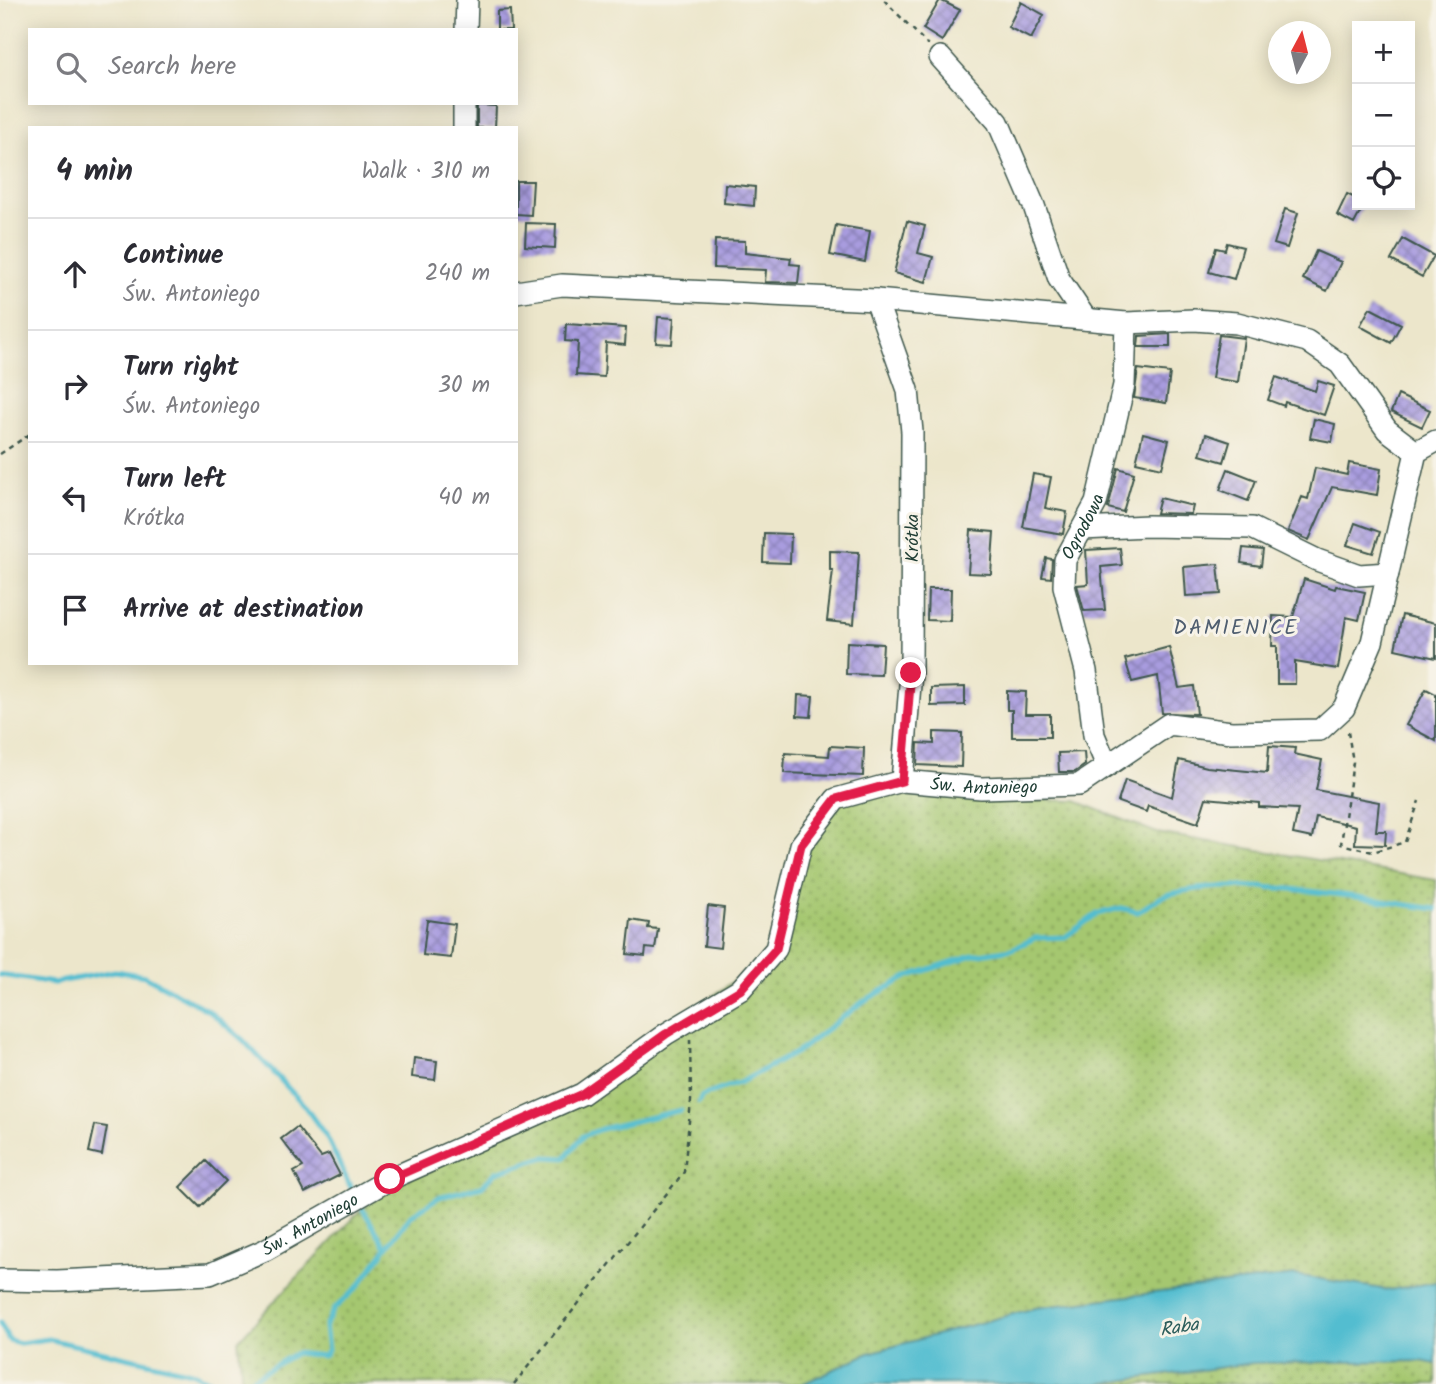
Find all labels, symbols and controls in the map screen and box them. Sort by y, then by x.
north arrow [1268,21,1331,84]
map controls [1352,21,1415,210]
button: + [1352,21,1415,84]
search box [28,28,518,105]
text: Search here [108,46,236,88]
icon: search [52,48,90,86]
button: − [1352,84,1415,147]
button: locate [1352,147,1415,210]
text: 4 min [56,148,133,196]
text: Walk · 310 m [362,154,490,190]
text: Continue [123,235,224,277]
icon: ahead [56,255,94,293]
text: 240 m [425,256,490,292]
text: Św. Antoniego [123,277,260,313]
text: Turn right [123,347,239,389]
icon: right [56,367,94,405]
text: 30 m [438,368,490,404]
text: Św. Antoniego [123,389,260,425]
text: Turn left [123,459,226,501]
icon: left [56,479,94,517]
text: 40 m [438,480,490,516]
street label: Ogrodowa [1055,491,1114,566]
text: Krótka [123,501,185,537]
street label: Krótka [899,514,928,562]
text: Arrive at destination [123,589,363,631]
icon: arrive [56,591,94,629]
district label: DAMIENICE [1173,612,1299,645]
route end [895,657,926,688]
street label: Św. Antoniego [929,771,1038,804]
route start [374,1163,405,1194]
street label: Św. Antoniego [257,1187,365,1265]
water label: Raba [1158,1310,1202,1346]

